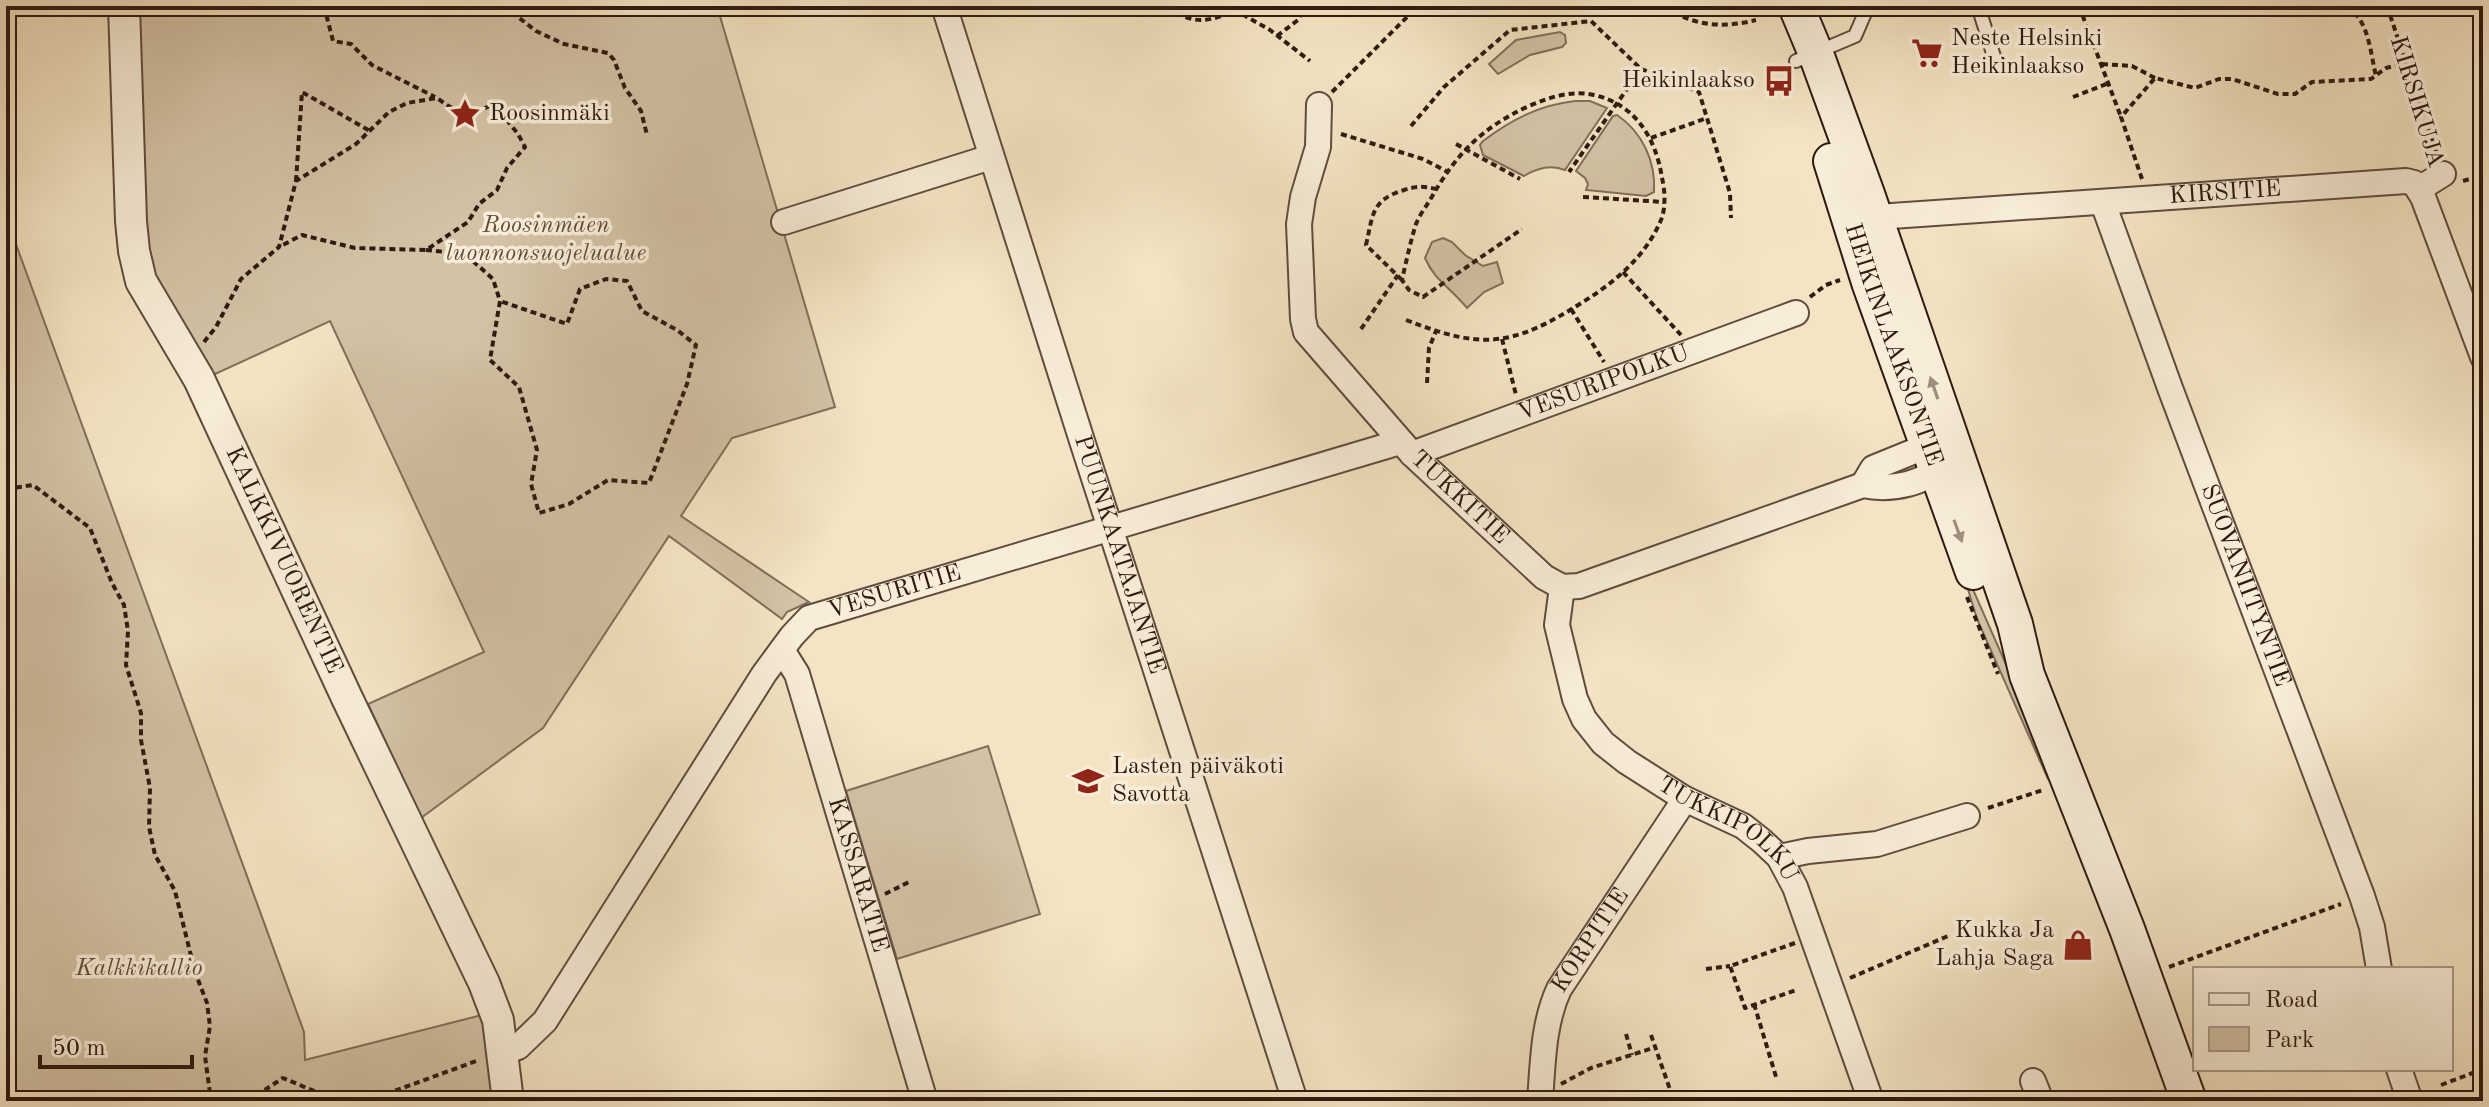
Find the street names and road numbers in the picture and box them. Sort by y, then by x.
street label: KIRSIKUJA [2385,34,2447,170]
street label: KIRSITIE [2168,178,2282,209]
street label: HEIKINLAAKSONTIE [1839,221,1946,469]
street label: VESURIPOLKU [1514,341,1693,426]
street label: PUUNKAATAJANTIE [1069,432,1168,677]
street label: KALKKIVUORENTIE [220,443,346,678]
street label: TUKKITIE [1405,447,1513,549]
street label: SUOVANIITYNTIE [2196,481,2294,690]
street label: VESURITIE [825,561,964,624]
street label: TUKKIPOLKU [1653,773,1802,886]
street label: KASSARATIE [823,794,892,955]
street label: KORPITIE [1548,884,1634,998]

